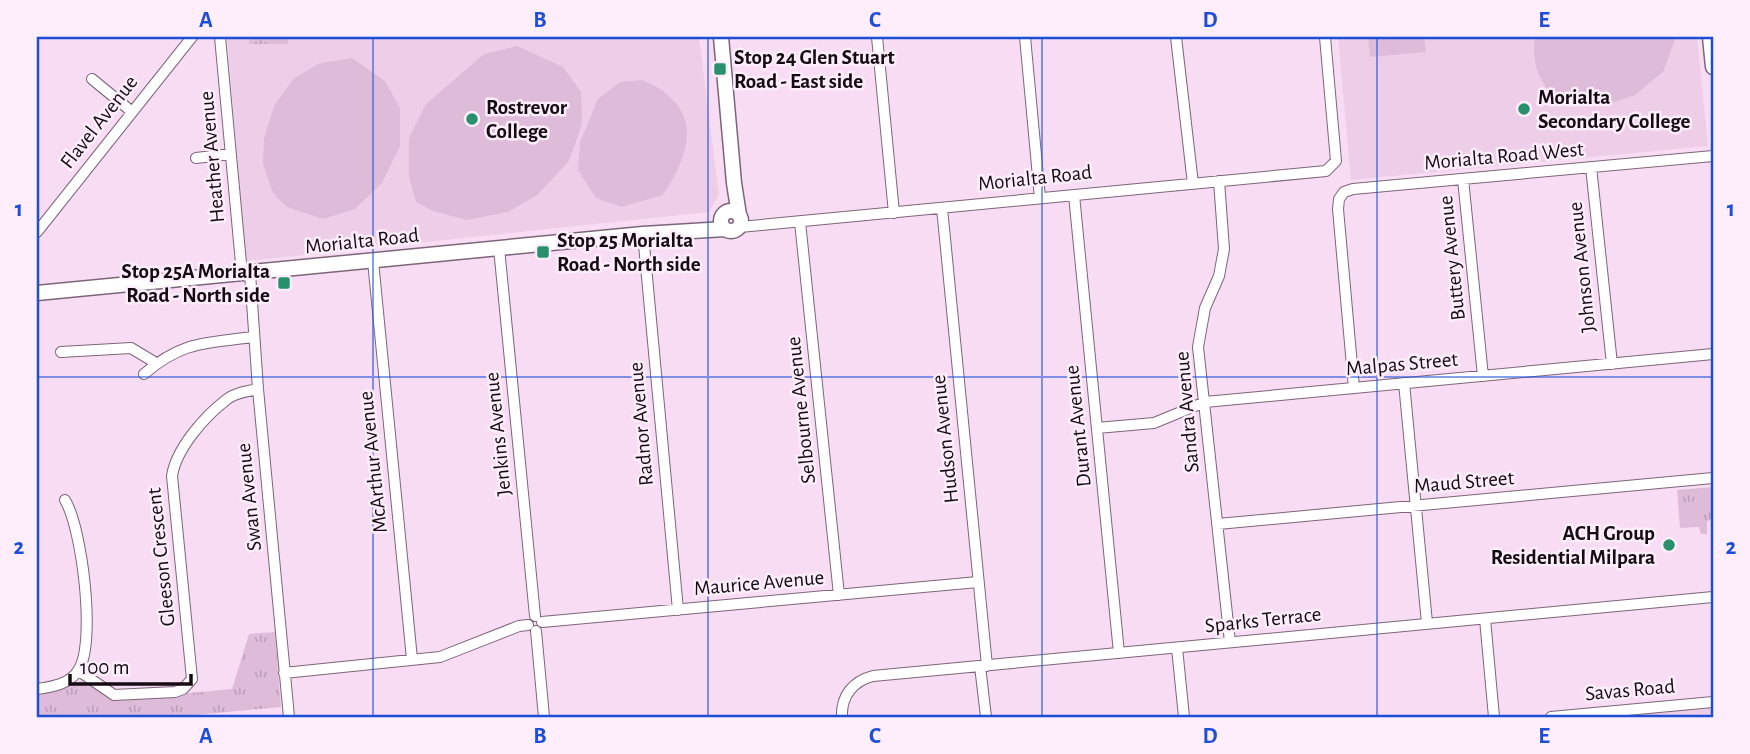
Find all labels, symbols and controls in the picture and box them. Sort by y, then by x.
text: A [199,9,213,32]
text: B [533,9,547,32]
text: C [869,9,881,32]
text: D [1202,9,1218,32]
text: E [1538,9,1550,32]
place label: Stop 24 Glen Stuart Road - East side [734,47,895,92]
marker: Stop 24 Glen Stuart Road - East side [712,61,728,77]
street label: Flavel Avenue [56,71,142,173]
place label: Morialta Secondary College [1538,87,1691,132]
street label: Heather Avenue [196,90,228,224]
place label: Rostrevor College [486,97,568,142]
marker: Morialta Secondary College [1516,101,1532,117]
marker: Rostrevor College [464,111,480,127]
street label: Morialta Road West [1423,139,1585,173]
street label: Morialta Road [977,162,1093,194]
street label: Buttery Avenue [1435,195,1469,321]
text: 1 [15,198,23,221]
text: 1 [1727,198,1735,221]
street label: Johnson Avenue [1565,201,1599,333]
street label: Morialta Road [304,225,420,257]
place label: Stop 25 Morialta Road - North side [557,230,701,275]
marker: Stop 25 Morialta Road - North side [535,244,551,260]
place label: Stop 25A Morialta Road - North side [121,261,270,306]
marker: Stop 25A Morialta Road - North side [276,275,292,291]
street label: Selbourne Avenue [783,335,819,485]
street label: Malpas Street [1345,349,1459,379]
street label: Sandra Avenue [1171,350,1203,474]
street label: Radnor Avenue [625,361,657,487]
street label: Durant Avenue [1061,364,1095,488]
street label: Jenkins Avenue [481,371,515,497]
street label: Hudson Avenue [928,374,962,504]
street label: McArthur Avenue [355,390,391,534]
street label: Swan Avenue [233,442,265,552]
street label: Maud Street [1413,467,1515,497]
street label: Gleeson Crescent [143,486,179,627]
place label: ACH Group Residential Milpara [1491,523,1655,568]
text: 2 [14,536,25,559]
text: 2 [1726,536,1737,559]
marker: ACH Group Residential Milpara [1661,537,1677,553]
street label: Maurice Avenue [693,567,825,599]
street label: Sparks Terrace [1204,603,1322,637]
scale bar [70,642,191,686]
text: 100 m [80,657,130,678]
street label: Savas Road [1584,676,1676,704]
text: A [199,725,213,748]
text: B [533,725,547,748]
text: C [869,725,881,748]
text: D [1202,725,1218,748]
text: E [1538,725,1550,748]

